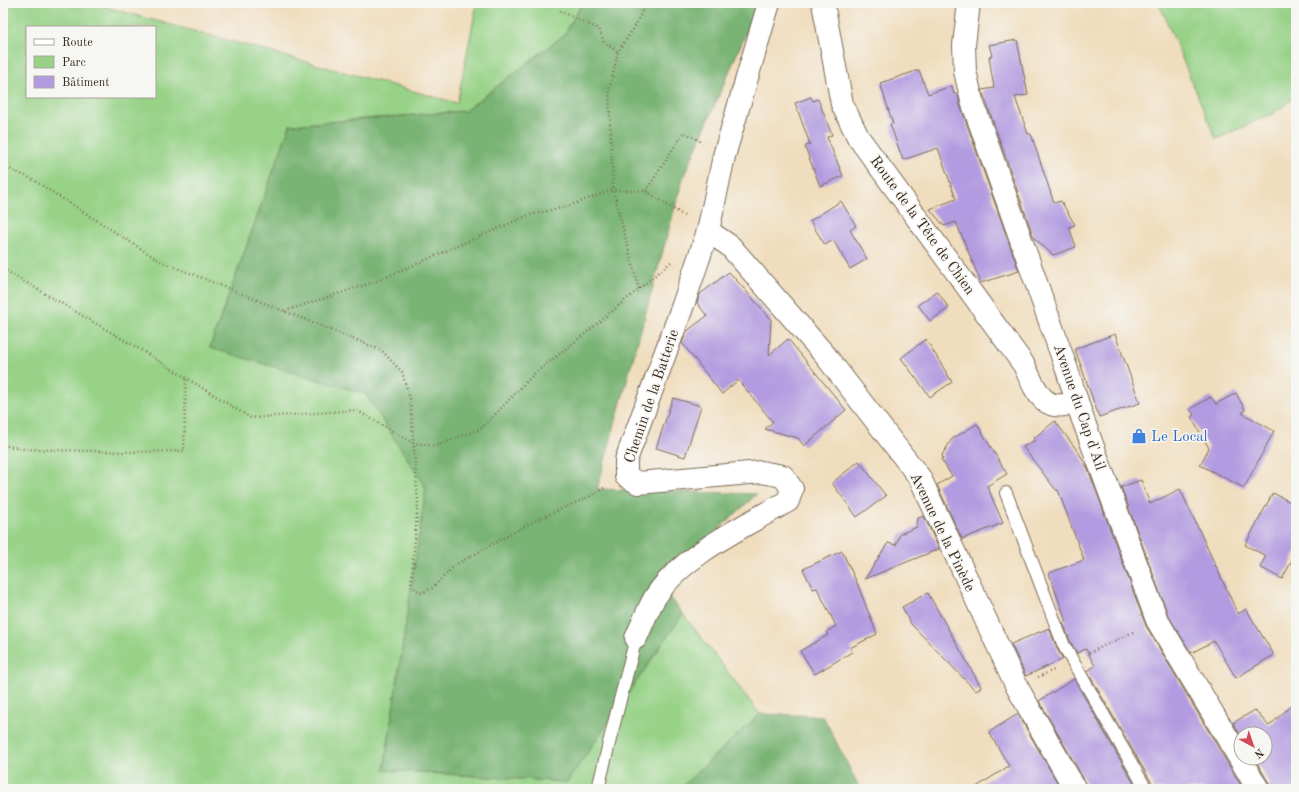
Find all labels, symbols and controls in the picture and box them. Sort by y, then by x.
legend [26,26,156,98]
text: Route [62,37,93,49]
text: Parc [62,57,86,69]
text: Bâtiment [62,77,109,89]
street label: Route de la Tête de Chien [867,154,977,298]
street label: Chemin de la Batterie [622,328,682,465]
street label: Avenue du Cap d'Ail [1050,342,1107,472]
shop icon: Le Local [1130,427,1148,445]
place label: Le Local [1151,430,1208,445]
street label: Avenue de la Pinède [906,471,977,595]
north arrow [1233,726,1273,766]
text: N [1251,746,1265,760]

